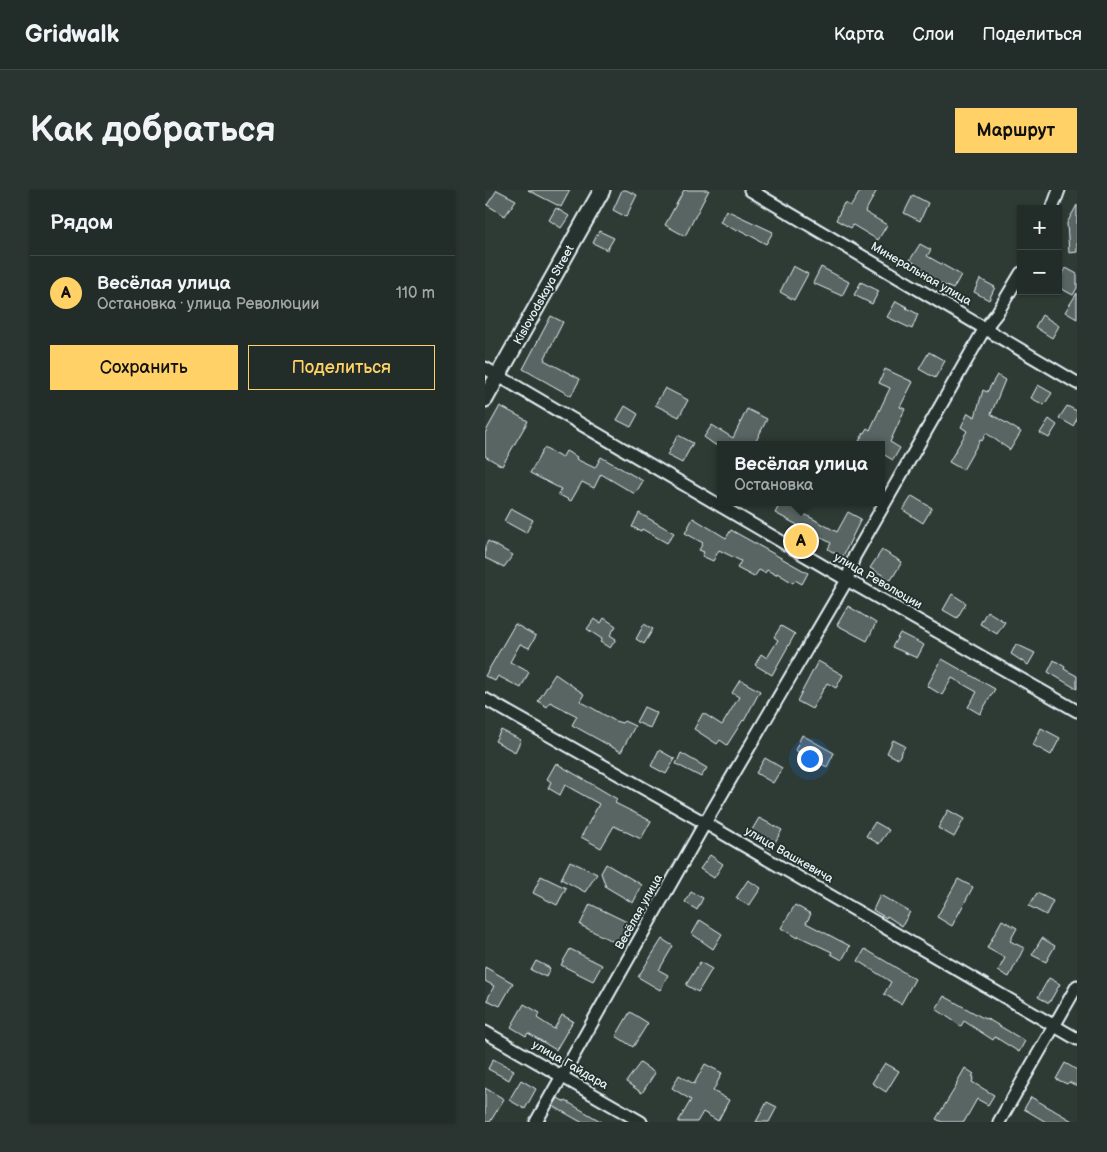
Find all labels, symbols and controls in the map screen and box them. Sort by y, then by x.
text: Gridwalk [25,20,119,49]
text: Карта [834,24,884,45]
text: Слои [912,24,954,45]
text: Поделиться [982,24,1082,45]
button: Маршрут [955,108,1077,153]
text: Как добраться [30,109,276,152]
map controls [1017,205,1062,295]
button: + [1017,205,1062,250]
text: Рядом [50,210,113,235]
street label: Минеральная улица [868,239,974,309]
street label: Kislovodskaya Street [510,242,578,347]
button: − [1017,250,1062,295]
text: Весёлая улица [97,272,231,295]
text: A [61,284,71,303]
text: 110 m [396,284,435,303]
text: Остановка · улица Революции [97,295,319,314]
button: Сохранить [50,345,238,390]
button: Поделиться [248,345,435,390]
popup [717,441,885,506]
text: Весёлая улица [734,453,868,476]
text: Остановка [734,476,814,495]
pin: A [785,522,817,560]
street label: улица Революции [831,550,925,612]
your location [797,746,823,772]
street label: улица Вашкевича [742,824,836,886]
street label: Весёлая улица [612,872,666,952]
street label: улица Гайдара [529,1037,611,1093]

